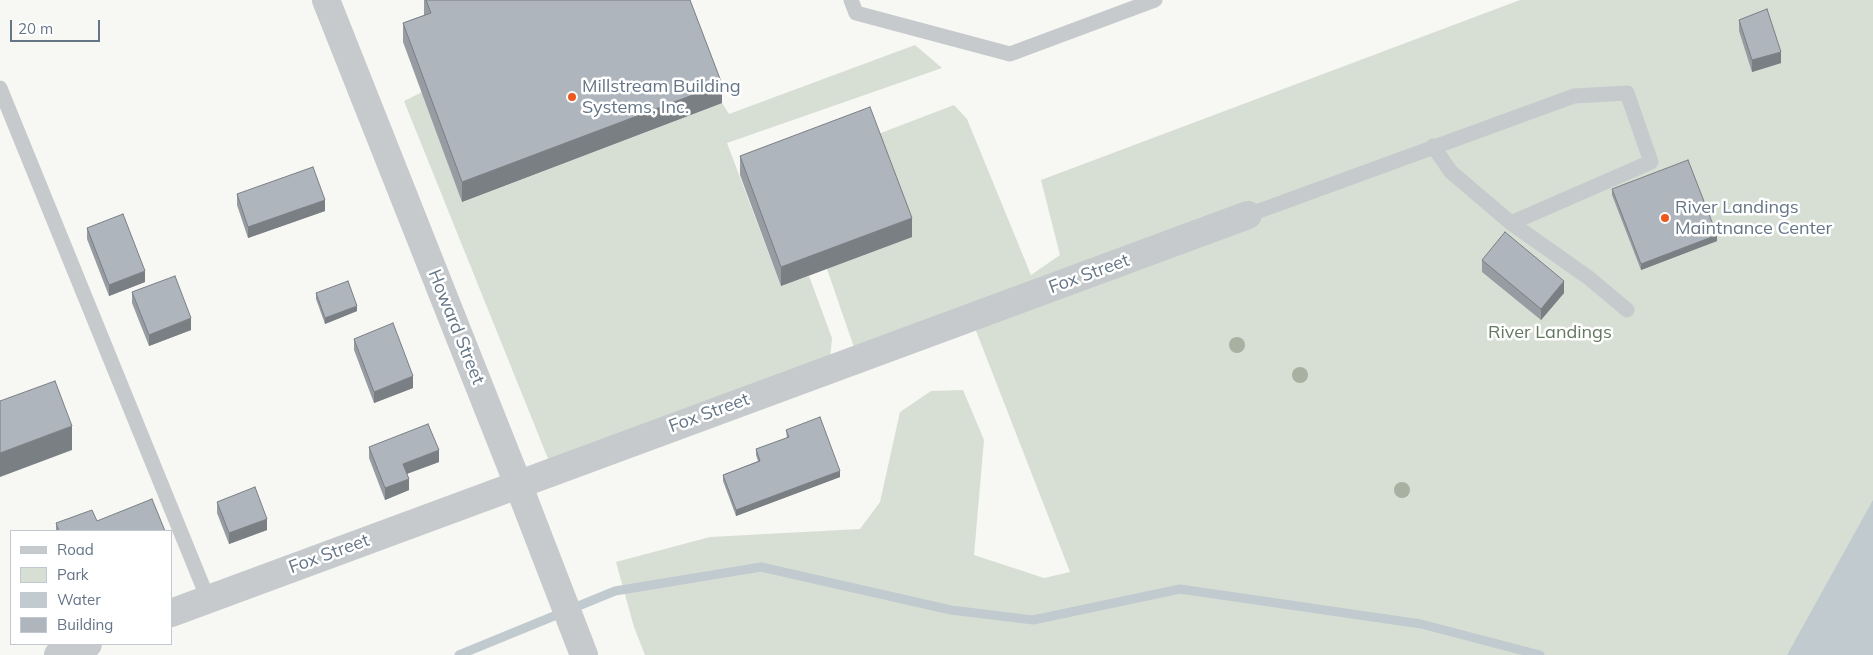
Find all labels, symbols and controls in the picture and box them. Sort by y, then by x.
scale bar [12,10,102,42]
text: 20 m [18,19,53,38]
place label: Millstream Building Systems, Inc. [582,76,741,118]
marker: Millstream Building Systems, Inc. [566,91,578,103]
place label: River Landings Maintnance Center [1675,197,1832,240]
marker: River Landings Maintnance Center [1659,212,1671,224]
street label: Fox Street [1046,249,1132,299]
street label: Howard Street [423,266,489,388]
park label: River Landings [1488,322,1612,344]
street label: Fox Street [666,388,752,438]
street label: Fox Street [286,529,372,579]
legend [10,530,172,645]
text: Road [57,540,94,559]
text: Park [57,565,89,584]
text: Water [57,590,101,609]
text: Building [57,615,113,634]

